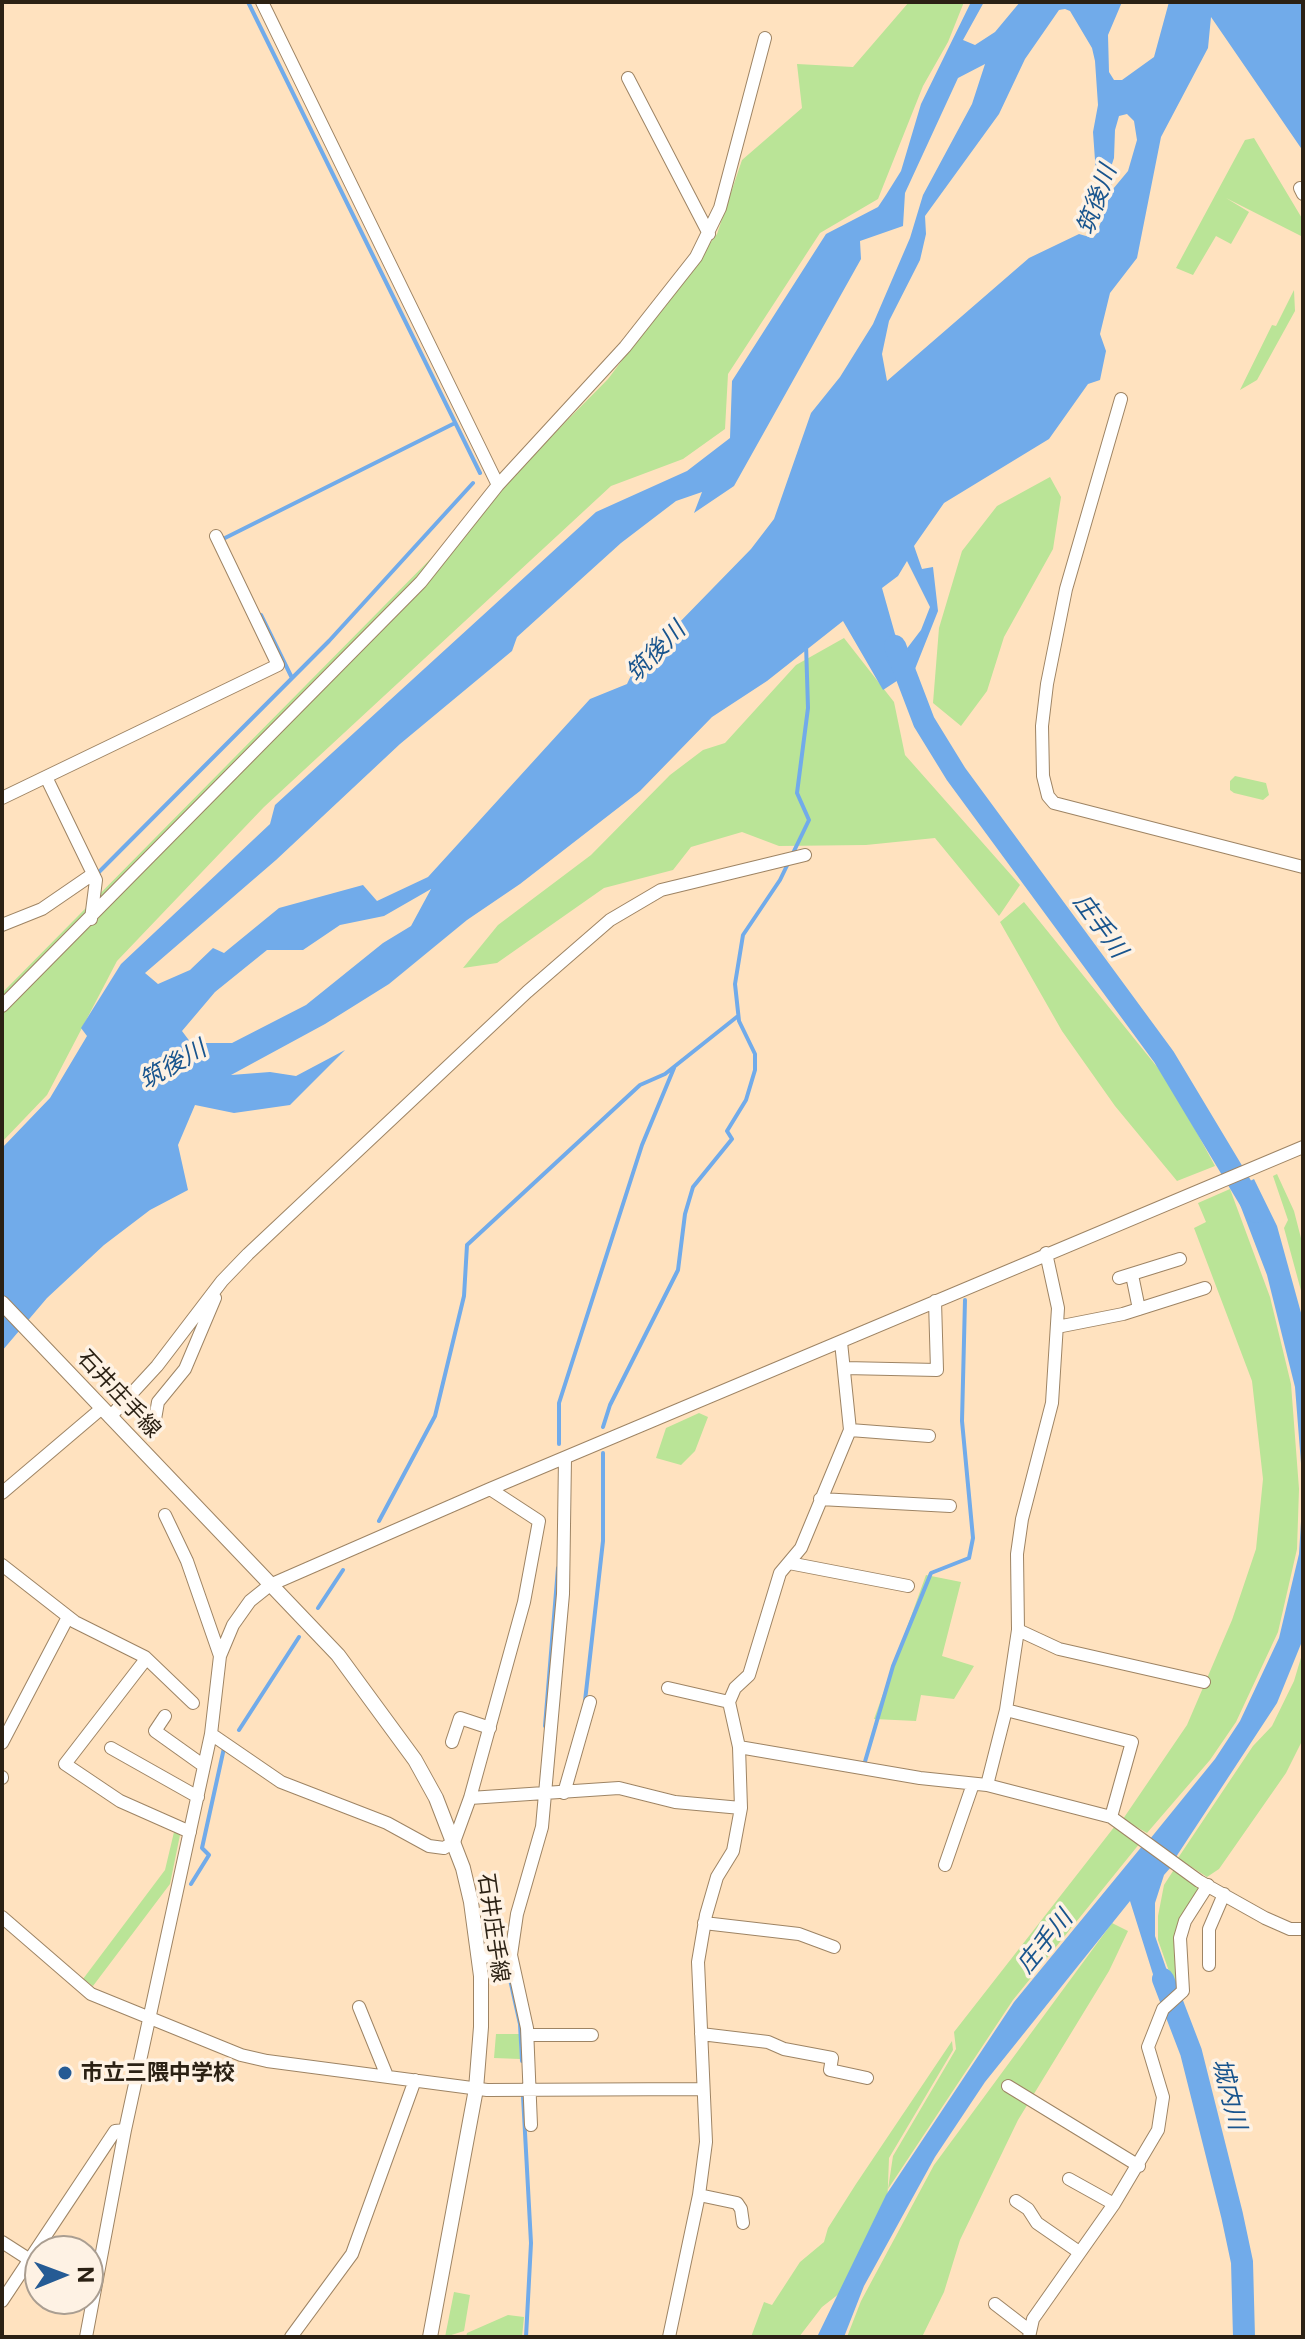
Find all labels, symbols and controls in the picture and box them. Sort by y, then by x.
water label: 筑後川 [1071,161,1123,239]
water label: 筑後川 [621,616,691,688]
water label: 庄手川 [1067,888,1133,964]
water label: 筑後川 [135,1035,211,1095]
street label: 石井庄手線 [72,1345,166,1443]
street label: 石井庄手線 [472,1872,514,1984]
water label: 庄手川 [1011,1905,1079,1979]
water label: 城内川 [1206,2056,1252,2132]
place label: 市立三隈中学校 [81,2060,235,2086]
marker: 市立三隈中学校 [56,2064,74,2082]
north arrow [24,2235,104,2315]
text: N [73,2266,99,2283]

